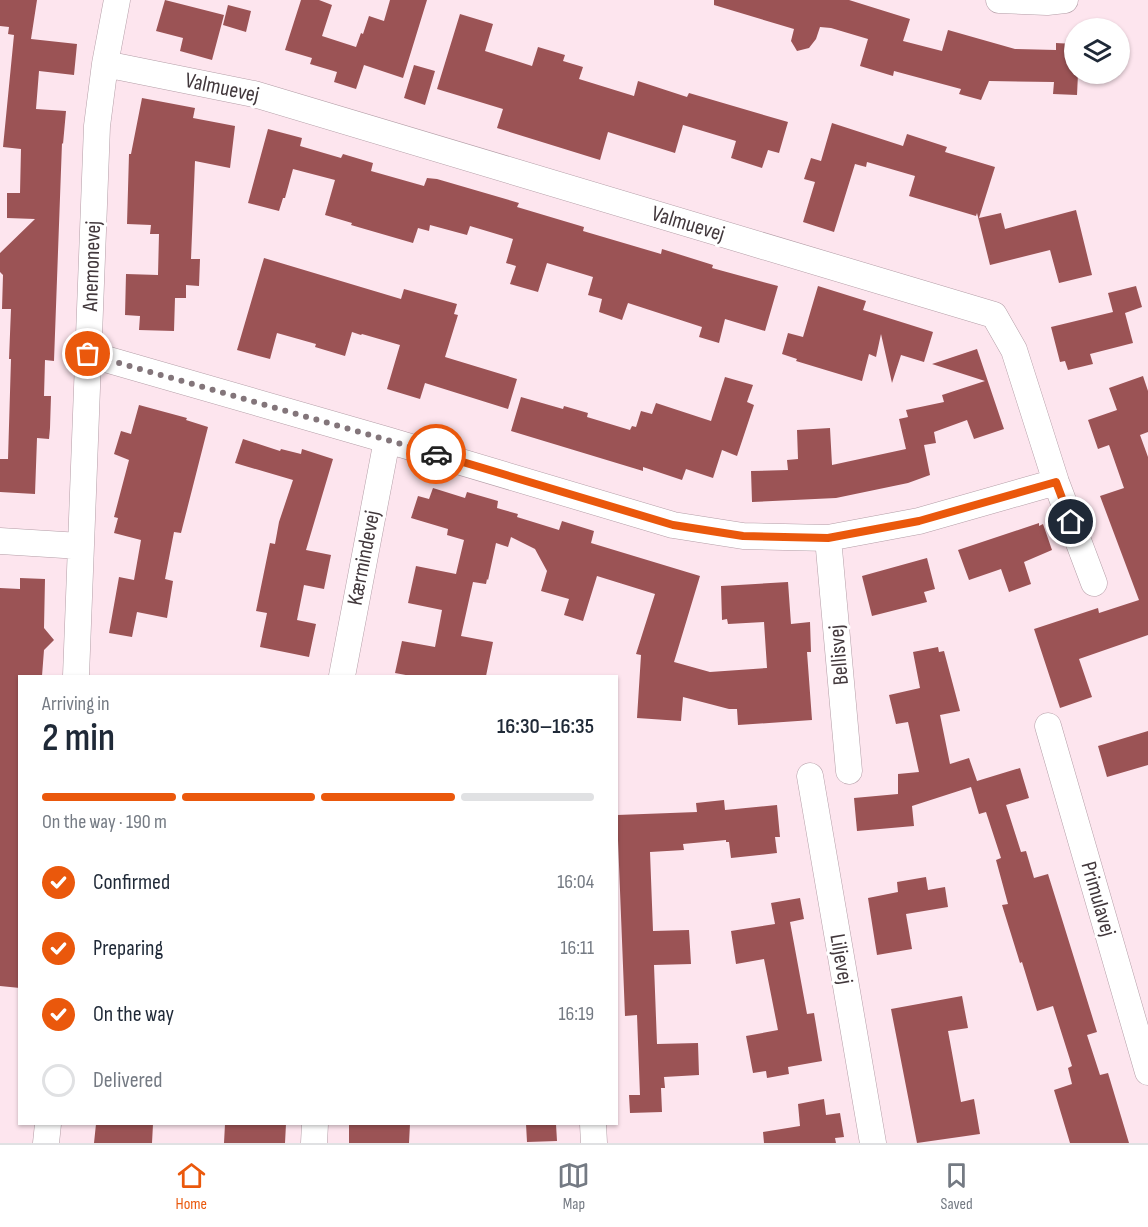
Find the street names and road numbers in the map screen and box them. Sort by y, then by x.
street label: Valmuevej [183,67,261,109]
street label: Valmuevej [648,200,728,248]
street label: Anemonevej [77,220,107,313]
street label: Kærmindevej [342,508,386,608]
street label: Bellisvej [823,624,855,686]
street label: Primulavej [1074,858,1122,940]
street label: Liljevej [823,932,859,986]

